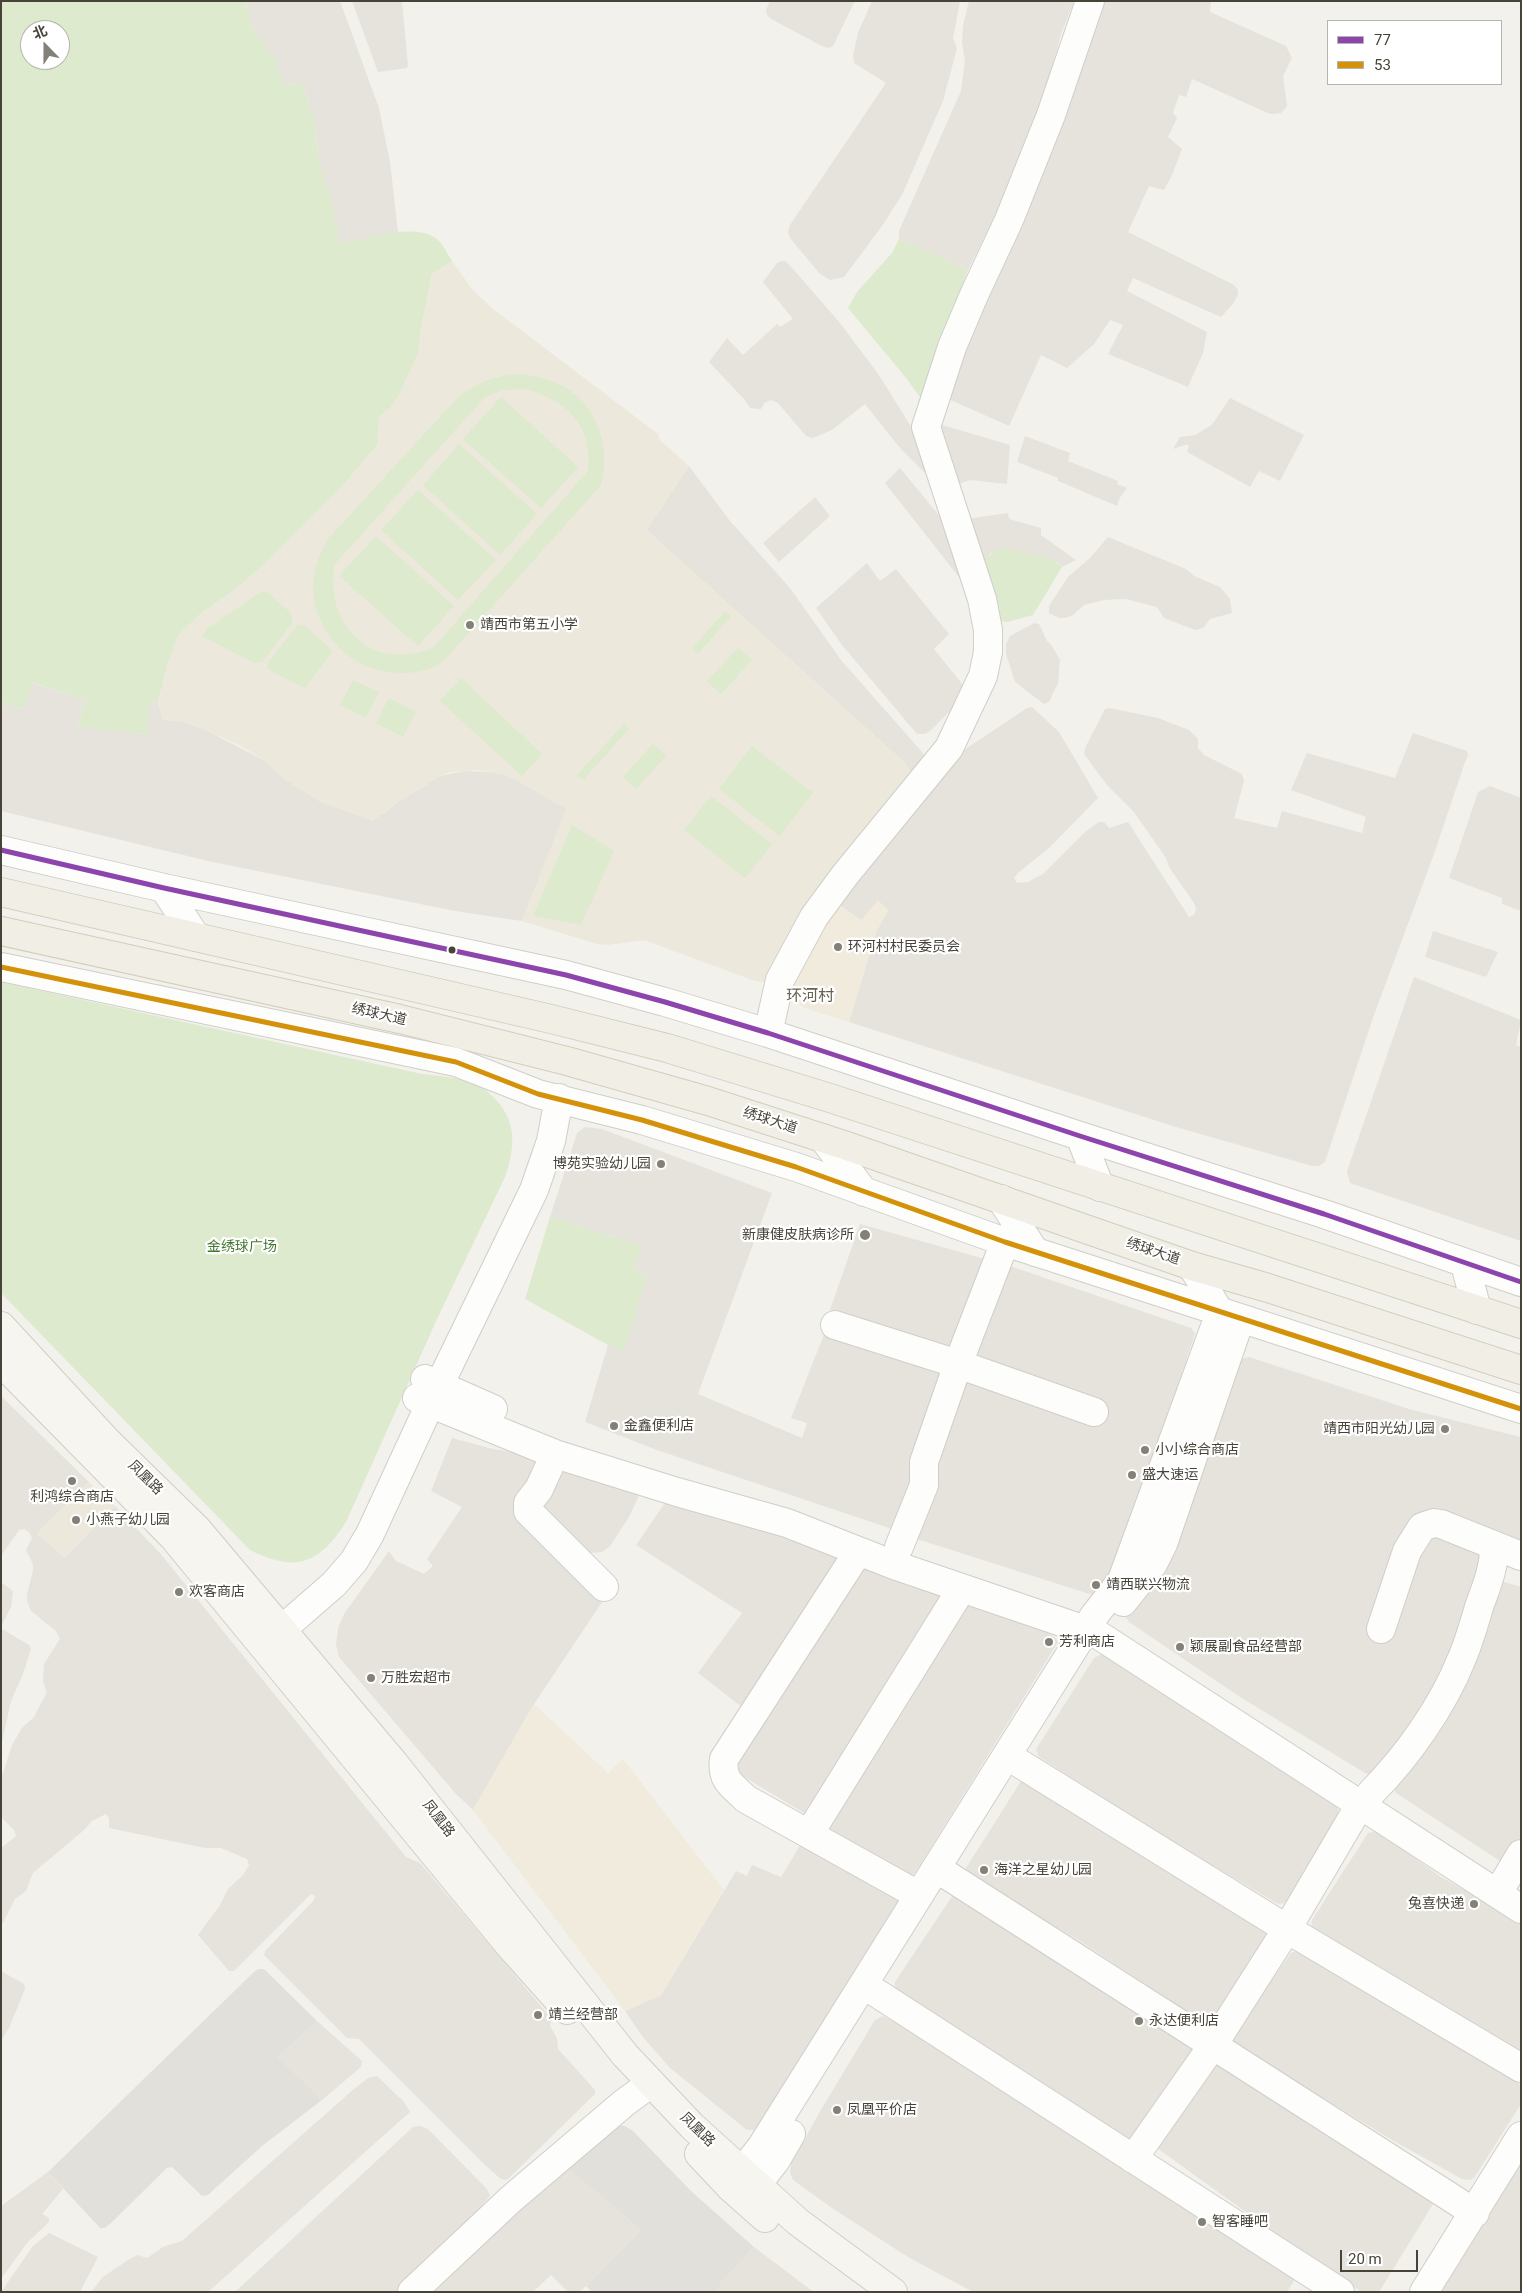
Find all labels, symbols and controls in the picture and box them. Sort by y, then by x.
north arrow [20,20,70,70]
legend [1327,20,1502,85]
text: 北 [30,22,49,42]
text: 77 [1374,31,1391,49]
text: 53 [1374,56,1391,74]
place label: 靖西市第五小学 [480,617,578,633]
marker: 靖西市第五小学 [464,619,476,631]
place label: 环河村村民委员会 [848,939,960,955]
marker: 环河村村民委员会 [832,941,844,953]
unlabelled marker [447,945,457,955]
district label: 环河村 [786,987,834,1007]
street label: 绣球大道 [350,1001,408,1029]
street label: 绣球大道 [741,1104,799,1138]
place label: 博苑实验幼儿园 [553,1156,651,1172]
marker: 博苑实验幼儿园 [655,1158,667,1170]
place label: 新康健皮肤病诊所 [742,1227,854,1243]
marker: 新康健皮肤病诊所 [858,1228,872,1242]
street label: 绣球大道 [1124,1235,1182,1269]
park label: 金绣球广场 [207,1239,277,1255]
place label: 金鑫便利店 [624,1418,694,1434]
marker: 金鑫便利店 [608,1420,620,1432]
place label: 靖西市阳光幼儿园 [1323,1421,1435,1437]
marker: 靖西市阳光幼儿园 [1439,1423,1451,1435]
place label: 小小综合商店 [1155,1442,1239,1458]
marker: 小小综合商店 [1139,1444,1151,1456]
street label: 凤凰路 [124,1457,166,1499]
place label: 盛大速运 [1142,1467,1198,1483]
marker: 盛大速运 [1126,1469,1138,1481]
marker: 利鸿综合商店 [66,1475,78,1487]
place label: 利鸿综合商店 [30,1489,114,1505]
place label: 小燕子幼儿园 [86,1512,170,1528]
marker: 小燕子幼儿园 [70,1514,82,1526]
place label: 靖西联兴物流 [1106,1577,1190,1593]
marker: 靖西联兴物流 [1090,1579,1102,1591]
place label: 欢客商店 [189,1584,245,1600]
marker: 欢客商店 [173,1586,185,1598]
place label: 芳利商店 [1059,1634,1115,1650]
marker: 芳利商店 [1043,1636,1055,1648]
place label: 颖展副食品经营部 [1190,1639,1302,1655]
marker: 颖展副食品经营部 [1174,1641,1186,1653]
place label: 万胜宏超市 [381,1670,451,1686]
marker: 万胜宏超市 [365,1672,377,1684]
street label: 凤凰路 [418,1797,458,1841]
place label: 海洋之星幼儿园 [994,1862,1092,1878]
marker: 海洋之星幼儿园 [978,1864,990,1876]
place label: 兔喜快递 [1408,1896,1464,1912]
marker: 兔喜快递 [1468,1898,1480,1910]
place label: 靖兰经营部 [548,2007,618,2023]
marker: 靖兰经营部 [532,2009,544,2021]
place label: 永达便利店 [1149,2013,1219,2029]
marker: 永达便利店 [1133,2015,1145,2027]
place label: 凤凰平价店 [847,2102,917,2118]
marker: 凤凰平价店 [831,2104,843,2116]
street label: 凤凰路 [676,2109,718,2151]
place label: 智客睡吧 [1212,2214,1268,2230]
marker: 智客睡吧 [1196,2216,1208,2228]
scale bar [1342,2240,1420,2272]
text: 20 m [1348,2250,1382,2268]

